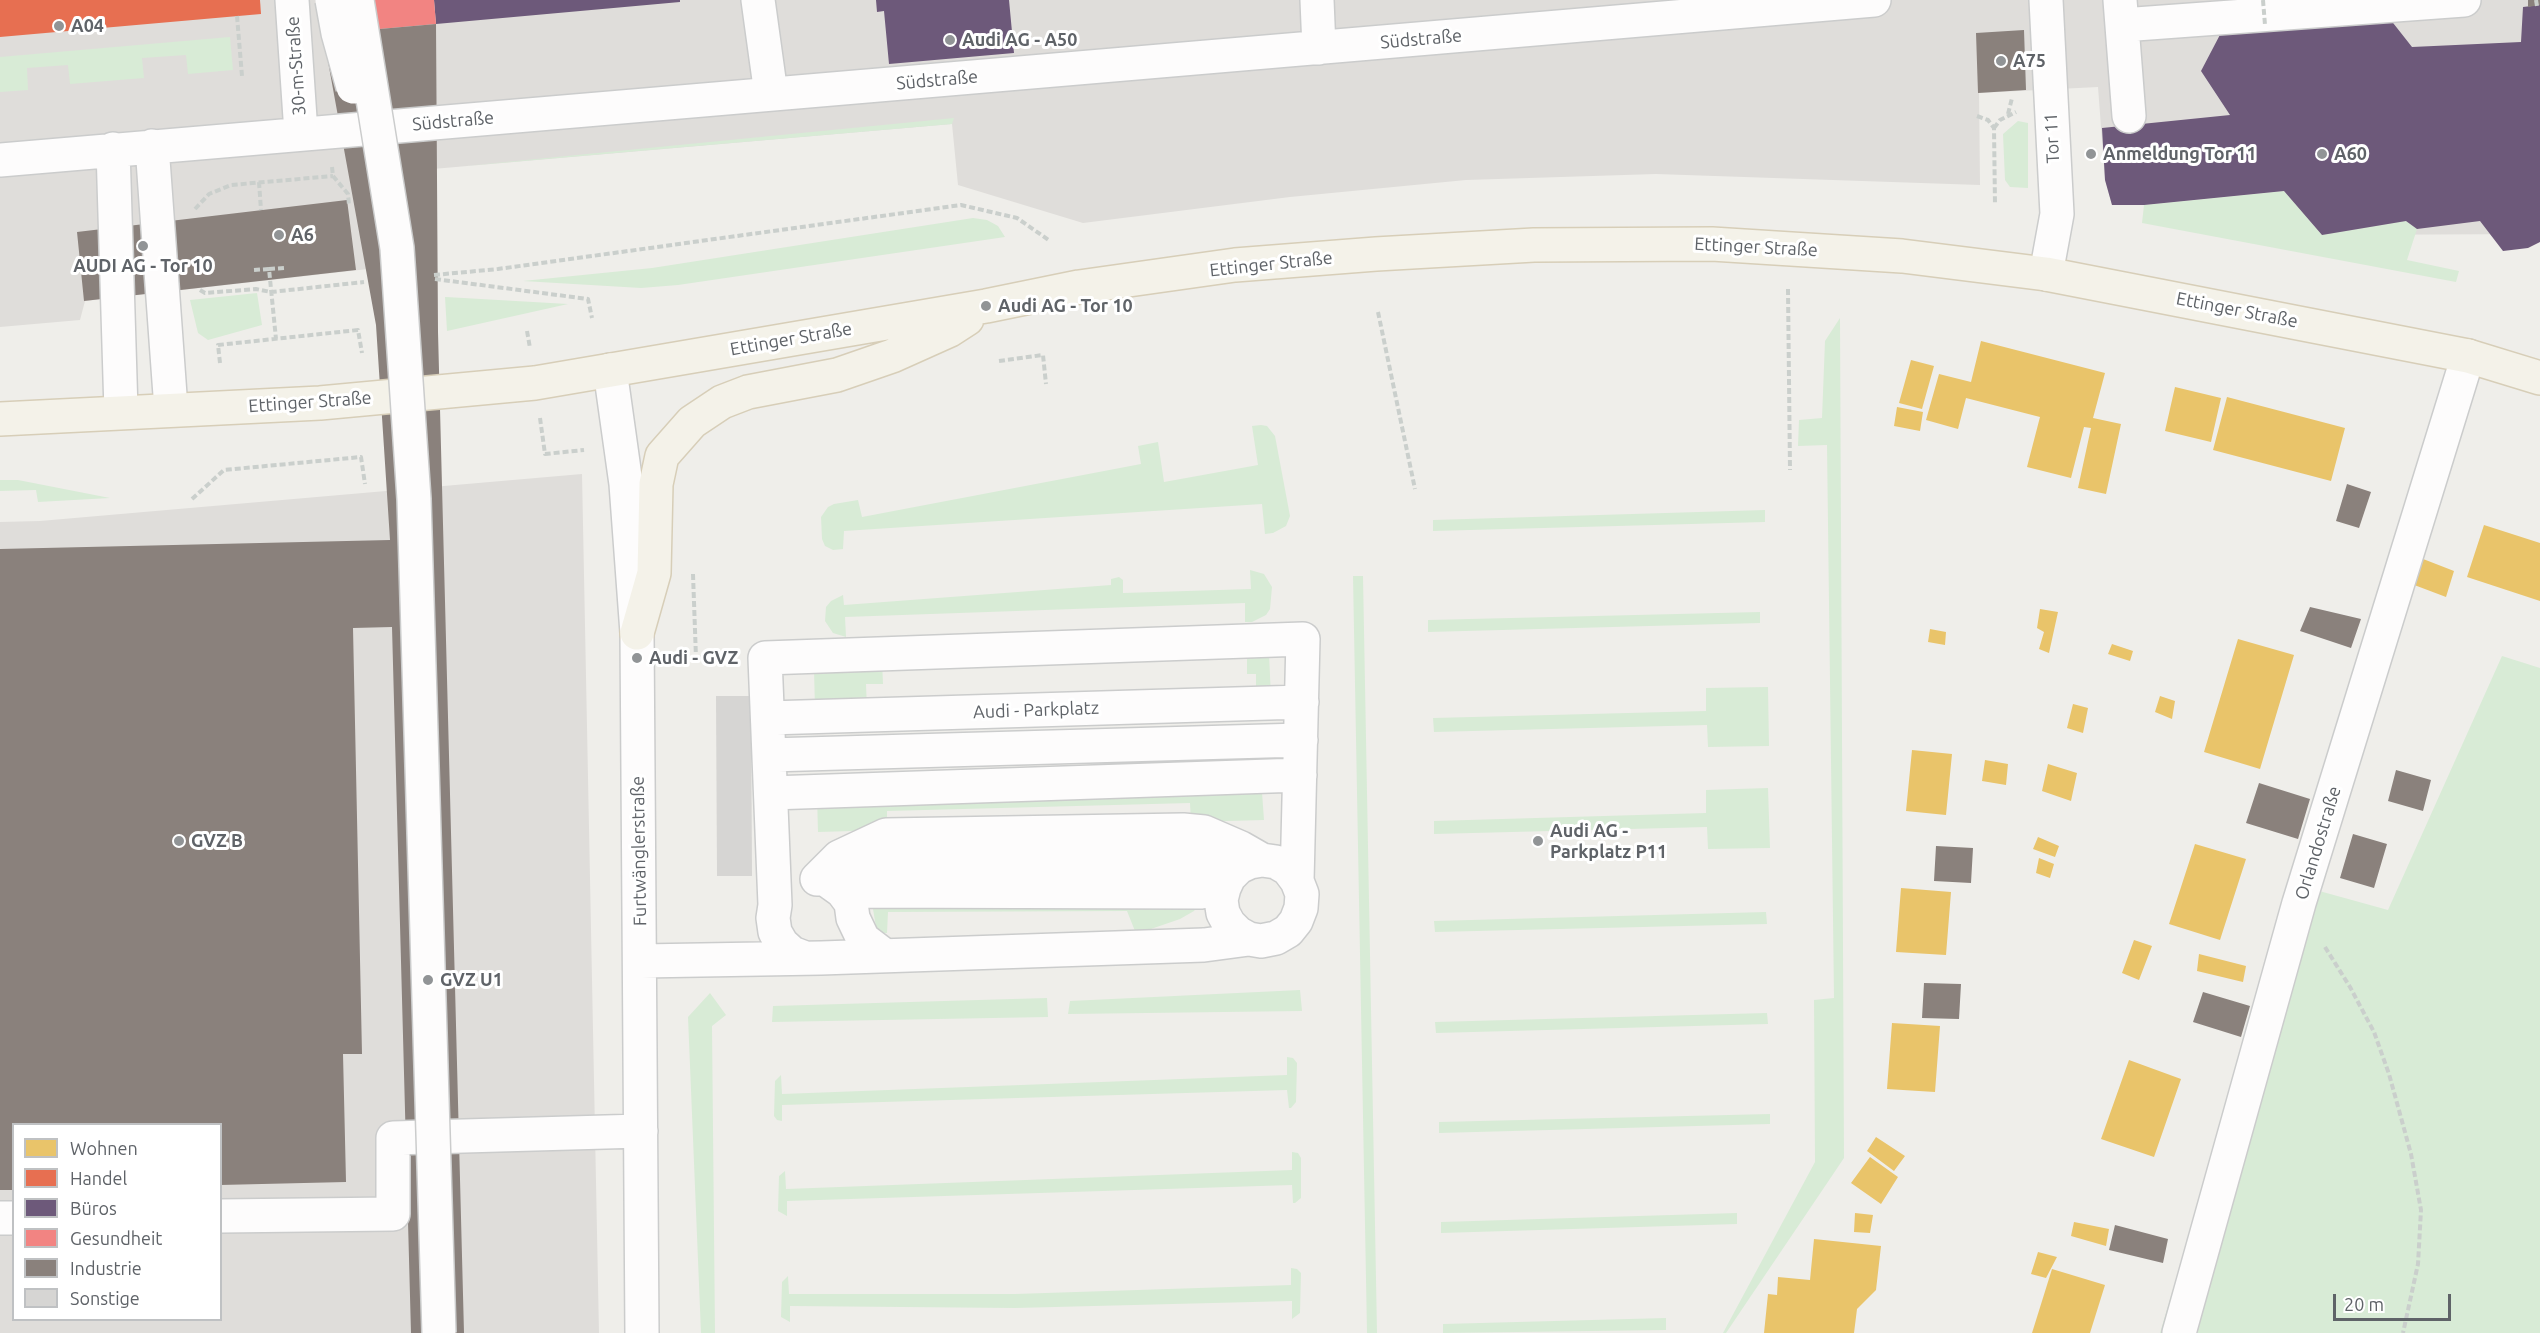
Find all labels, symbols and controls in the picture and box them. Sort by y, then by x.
place label: A04 [71,15,104,37]
street label: 30-m-Straße [282,16,310,116]
marker: A04 [52,19,66,33]
street label: Südstraße [1379,25,1463,53]
place label: Audi AG - A50 [962,29,1077,51]
marker: Audi AG - A50 [943,33,957,47]
place label: A75 [2013,50,2046,72]
marker: A75 [1994,54,2008,68]
street label: Südstraße [895,66,979,94]
street label: Südstraße [411,107,495,135]
street label: Tor 11 [2040,112,2064,164]
place label: Anmeldung Tor 11 [2103,143,2257,165]
place label: A60 [2334,143,2367,165]
marker: Anmeldung Tor 11 [2084,147,2098,161]
marker: A60 [2315,147,2329,161]
place label: A6 [291,224,314,246]
marker: A6 [272,228,286,242]
street label: Ettinger Straße [1694,233,1818,261]
marker: AUDI AG - Tor 10 [136,239,150,253]
street label: Ettinger Straße [1208,247,1334,281]
place label: AUDI AG - Tor 10 [73,255,213,277]
street label: Ettinger Straße [2174,288,2300,332]
place label: Audi AG - Tor 10 [998,295,1133,317]
marker: Audi AG - Tor 10 [979,299,993,313]
street label: Ettinger Straße [728,318,854,360]
street label: Ettinger Straße [248,387,372,417]
place label: Audi - GVZ [649,647,738,669]
marker: Audi - GVZ [630,651,644,665]
street label: Audi - Parkplatz [973,697,1099,723]
street label: Furtwänglerstraße [627,776,651,926]
street label: Orlandostraße [2290,783,2346,903]
place label: Audi AG - Parkplatz P11 [1550,820,1667,862]
place label: GVZ B [191,830,243,852]
marker: GVZ B [172,834,186,848]
marker: Audi AG - Parkplatz P11 [1531,834,1545,848]
place label: GVZ U1 [440,969,503,991]
marker: GVZ U1 [421,973,435,987]
legend [12,1123,222,1321]
text: Wohnen [70,1138,138,1158]
text: Handel [70,1168,127,1188]
text: Büros [70,1198,117,1218]
text: Gesundheit [70,1228,162,1248]
text: Industrie [70,1258,142,1278]
scale bar [2336,1282,2454,1320]
text: Sonstige [70,1288,140,1308]
text: 20 m [2344,1294,2384,1314]

